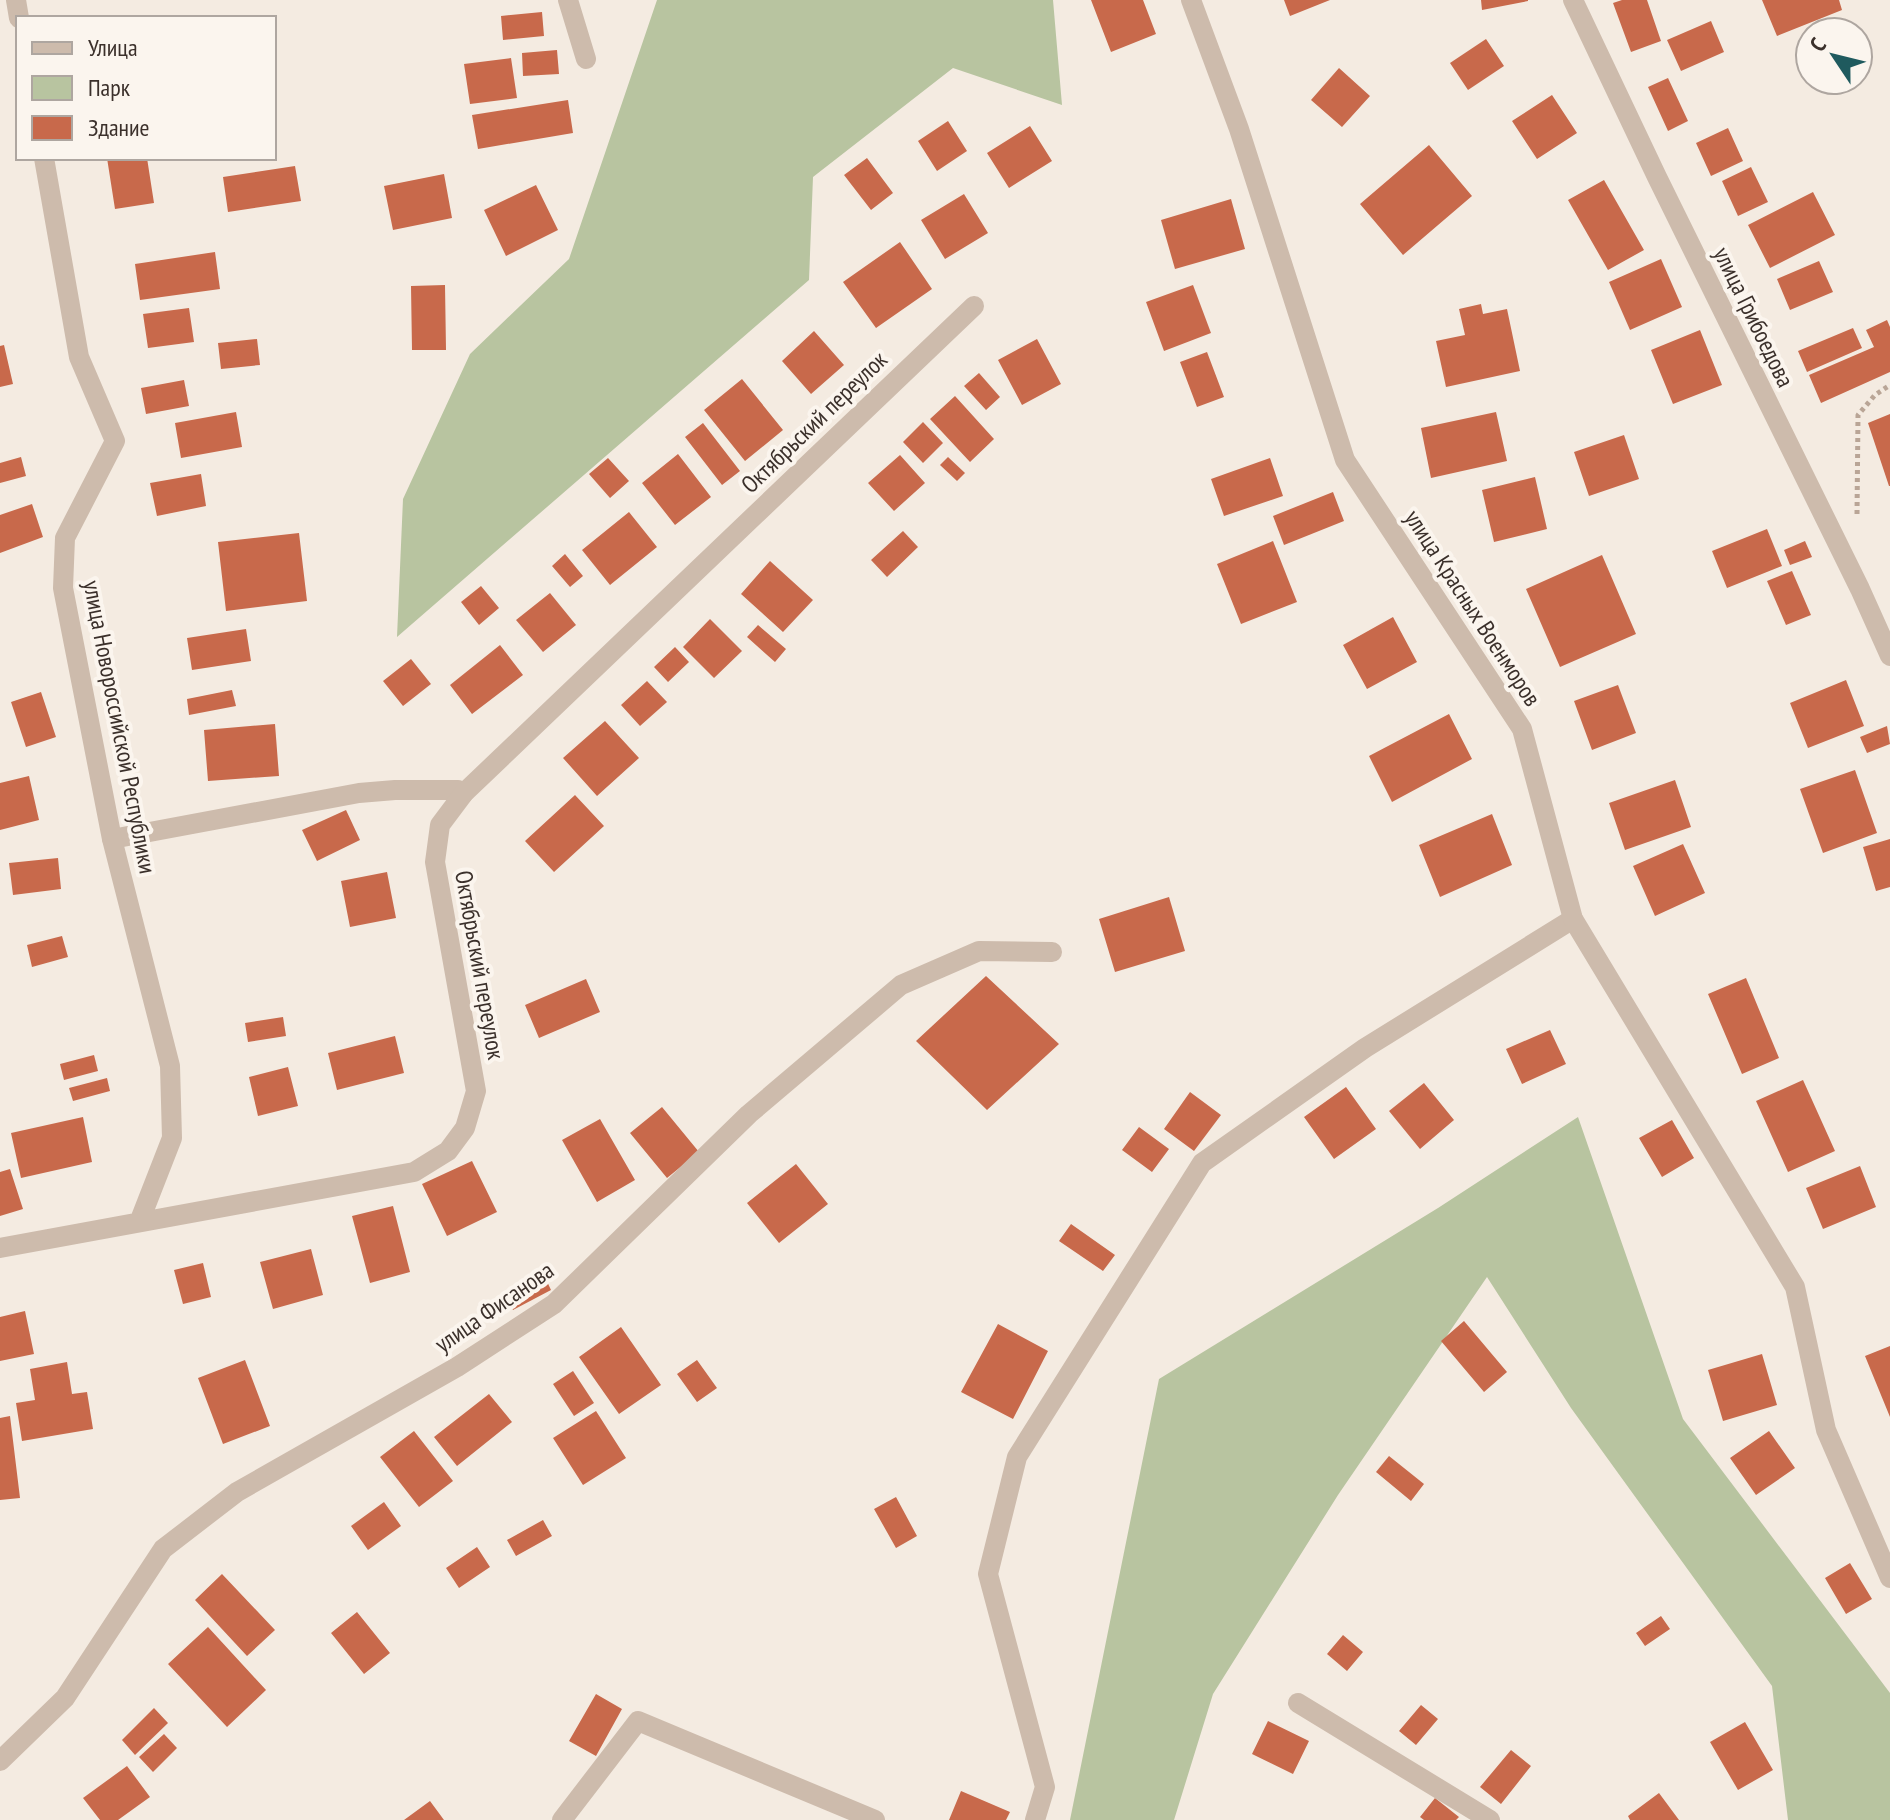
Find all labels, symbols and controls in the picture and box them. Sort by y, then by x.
legend [16,16,276,160]
north arrow [1794,16,1874,96]
text: Улица [88,32,138,63]
text: С [1803,32,1832,57]
text: Парк [88,72,131,103]
text: Здание [88,112,149,143]
street label: улица Грибоедова [1707,242,1801,392]
street label: Октябрьский переулок [734,344,894,500]
street label: улица Красных Военморов [1398,504,1548,712]
street label: улица Новороссийской Республики [76,578,164,876]
street label: Октябрьский переулок [448,868,512,1063]
street label: улица Фисанова [428,1255,560,1359]

